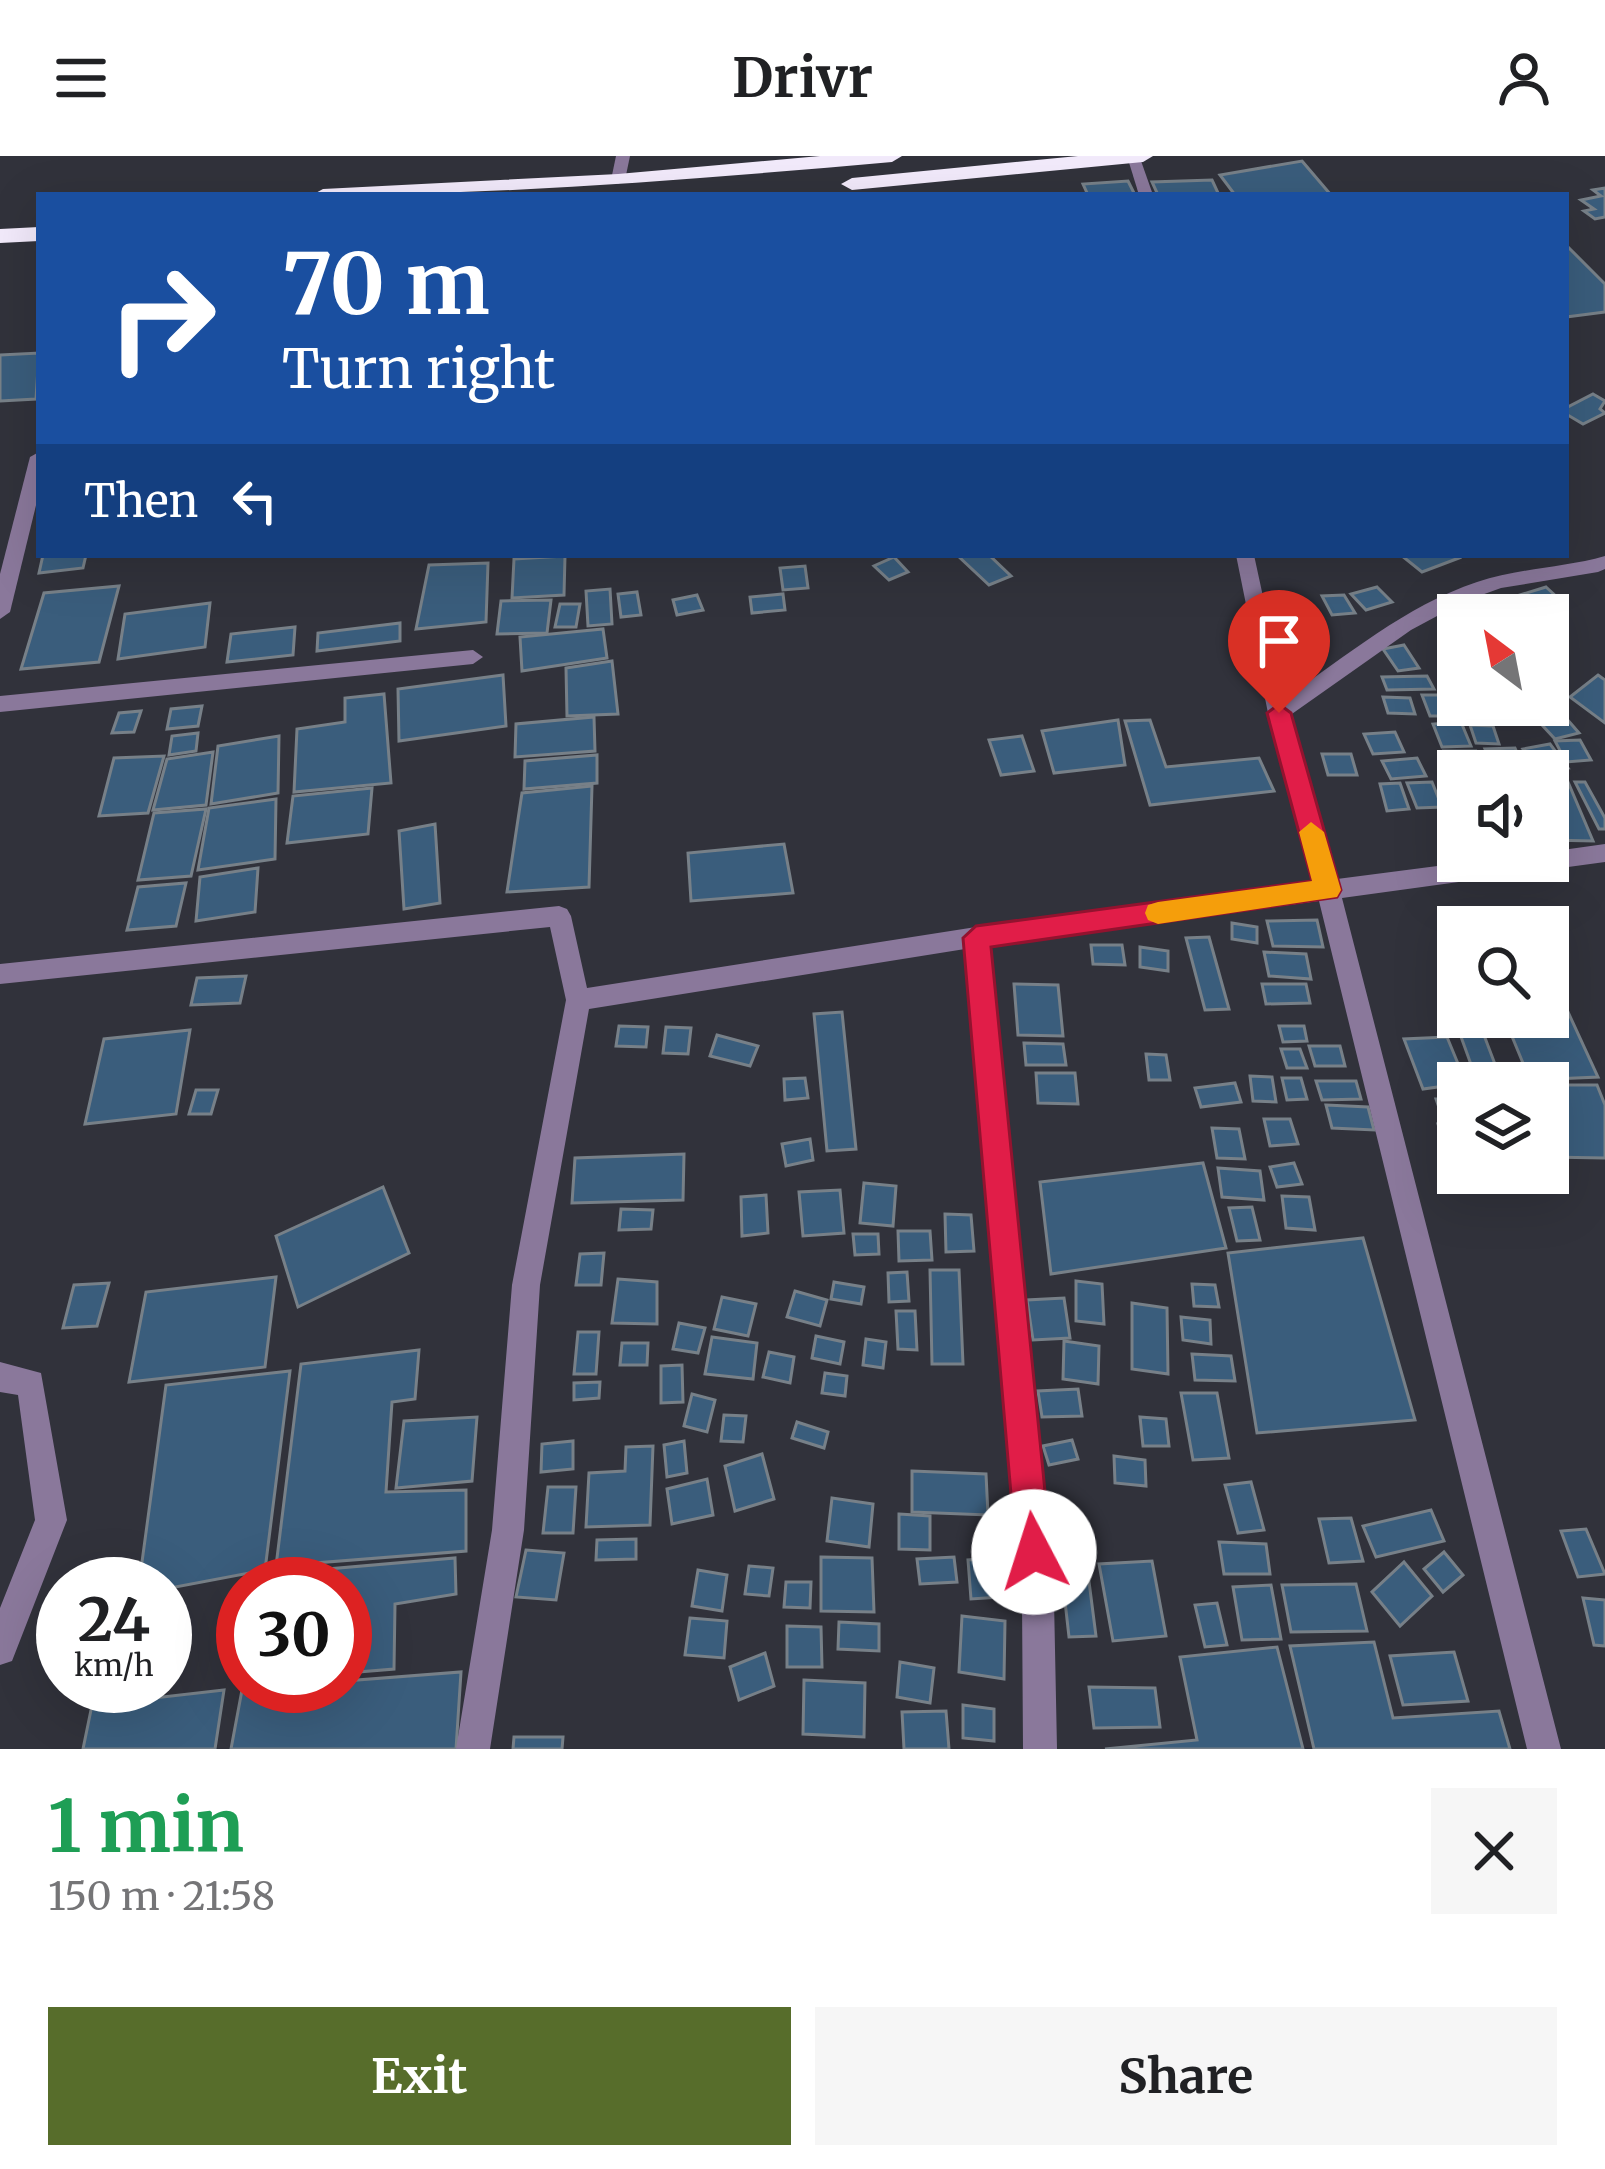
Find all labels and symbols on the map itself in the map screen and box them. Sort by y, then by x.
pin [1228,590,1330,713]
north arrow [1437,594,1569,726]
position arrow [971,1489,1097,1615]
speed limit sign: 30 [216,1557,372,1713]

